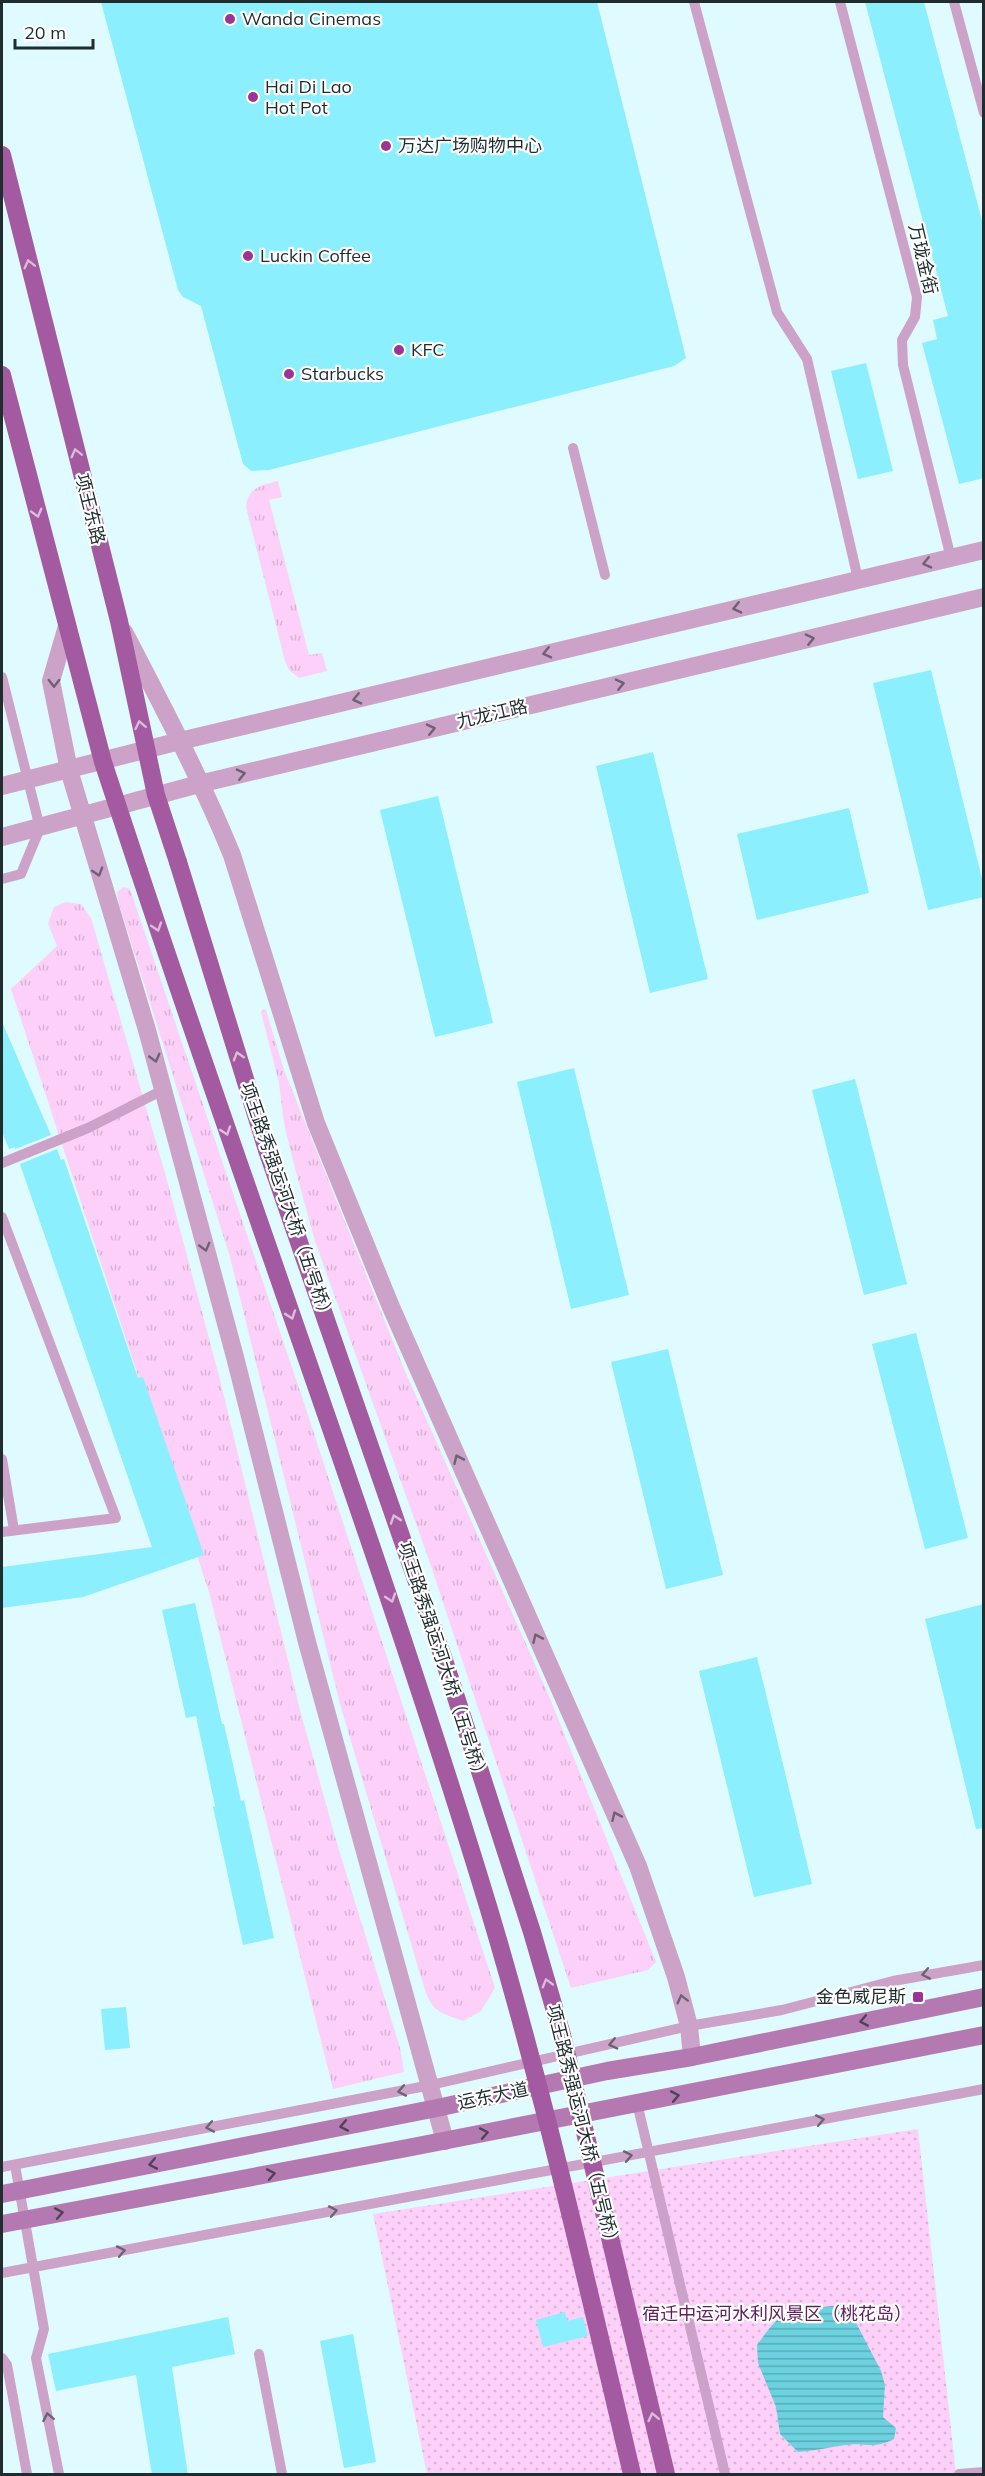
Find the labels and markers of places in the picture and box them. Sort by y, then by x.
place label: Wanda Cinemas [242,7,381,30]
marker: Wanda Cinemas [223,12,237,26]
place label: Hai Di Lao Hot Pot [265,75,352,119]
marker: Hai Di Lao Hot Pot [246,90,260,104]
place label: 万达广场购物中心 [398,134,542,157]
marker: 万达广场购物中心 [379,139,393,153]
place label: Luckin Coffee [260,244,371,267]
marker: Luckin Coffee [241,249,255,263]
place label: KFC [411,338,445,361]
marker: KFC [392,343,406,357]
place label: Starbucks [301,362,384,385]
marker: Starbucks [282,367,296,381]
place label: 金色威尼斯 [816,1985,906,2008]
marker: 金色威尼斯 [911,1990,925,2004]

